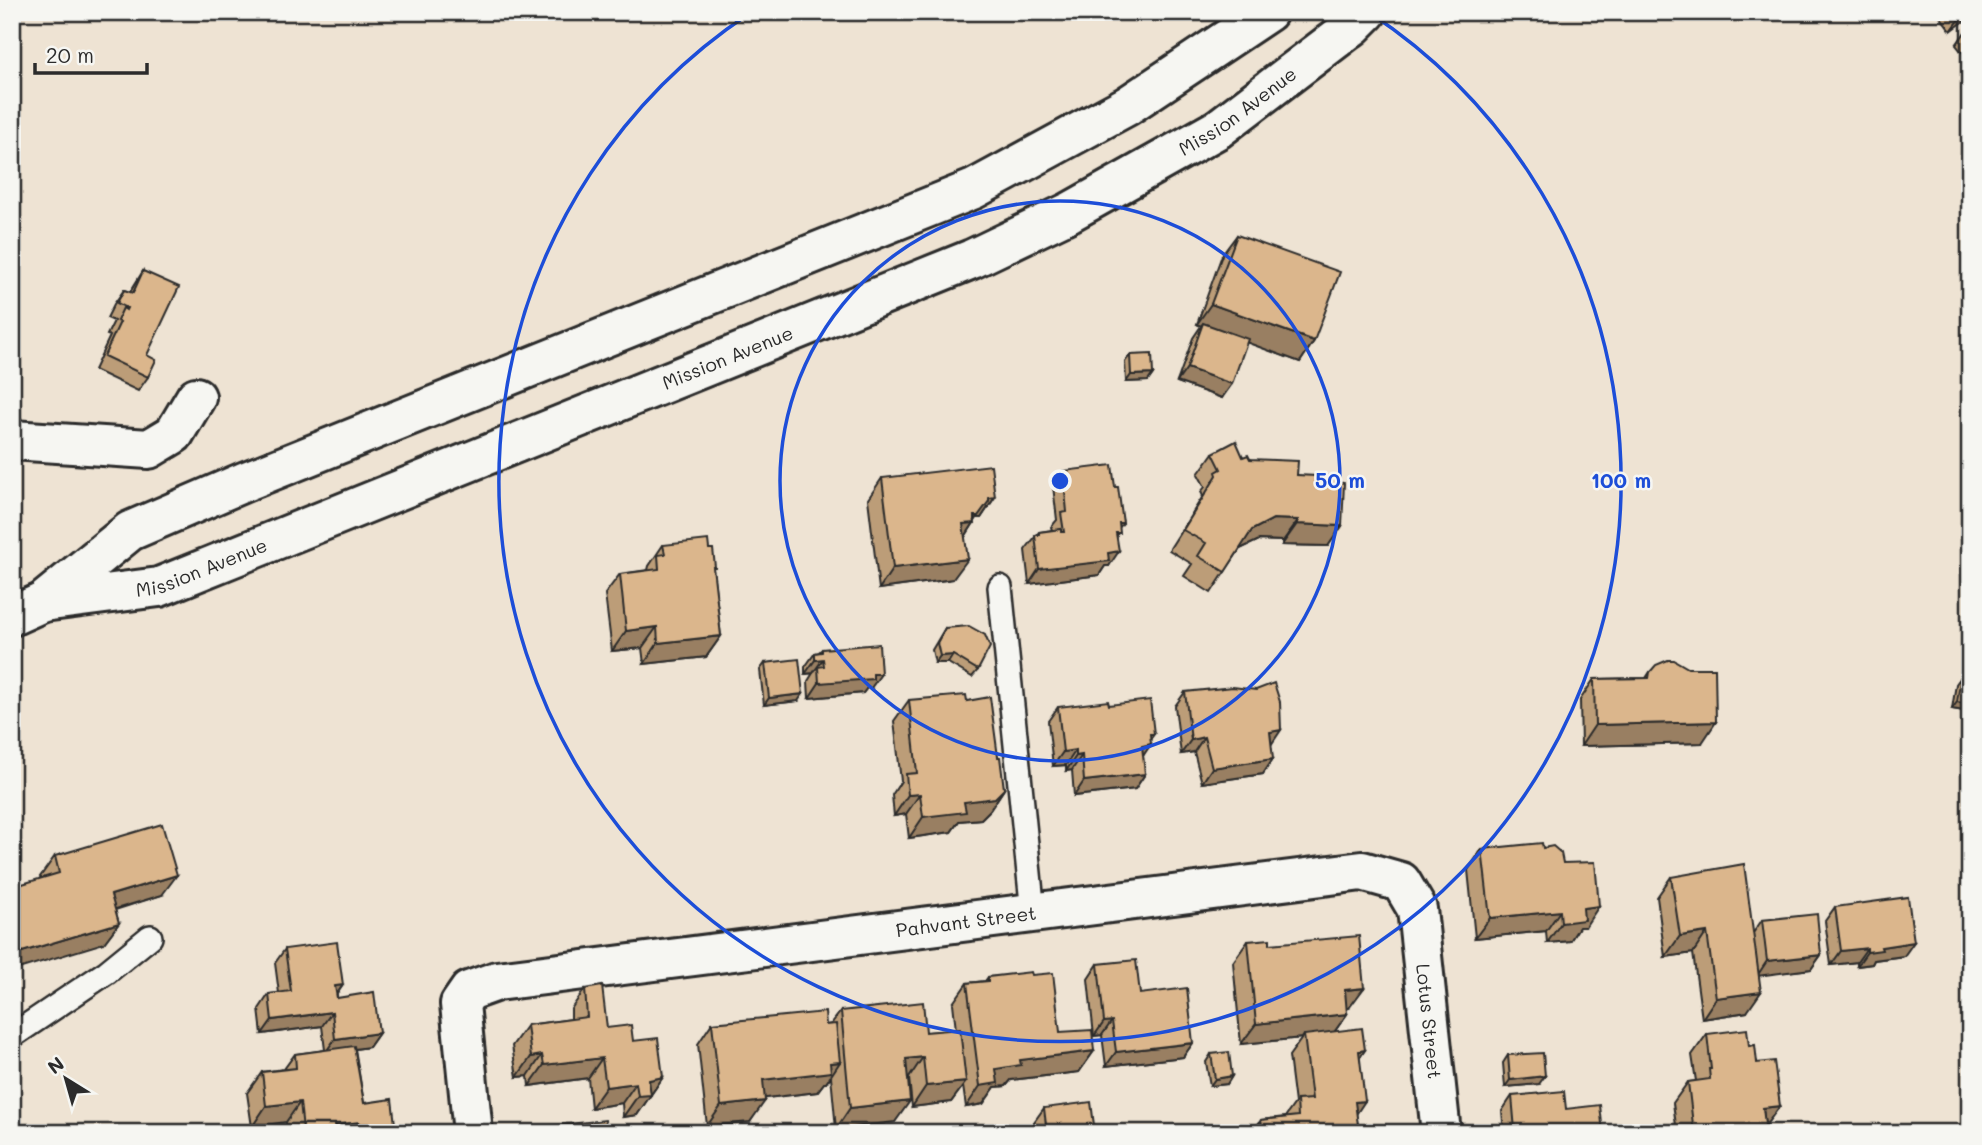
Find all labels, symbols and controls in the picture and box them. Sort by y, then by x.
scale bar [35,32,147,76]
text: 20 m [46,41,94,68]
street label: Mission Avenue [1174,61,1301,161]
street label: Mission Avenue [658,320,796,395]
text: 50 m [1315,466,1365,493]
text: 100 m [1591,466,1651,493]
centre of rings [1048,469,1072,493]
street label: Mission Avenue [134,532,271,602]
street label: Pahvant Street [894,900,1038,942]
street label: Lotus Street [1411,962,1448,1080]
north arrow [32,1044,102,1114]
text: N [42,1051,69,1079]

